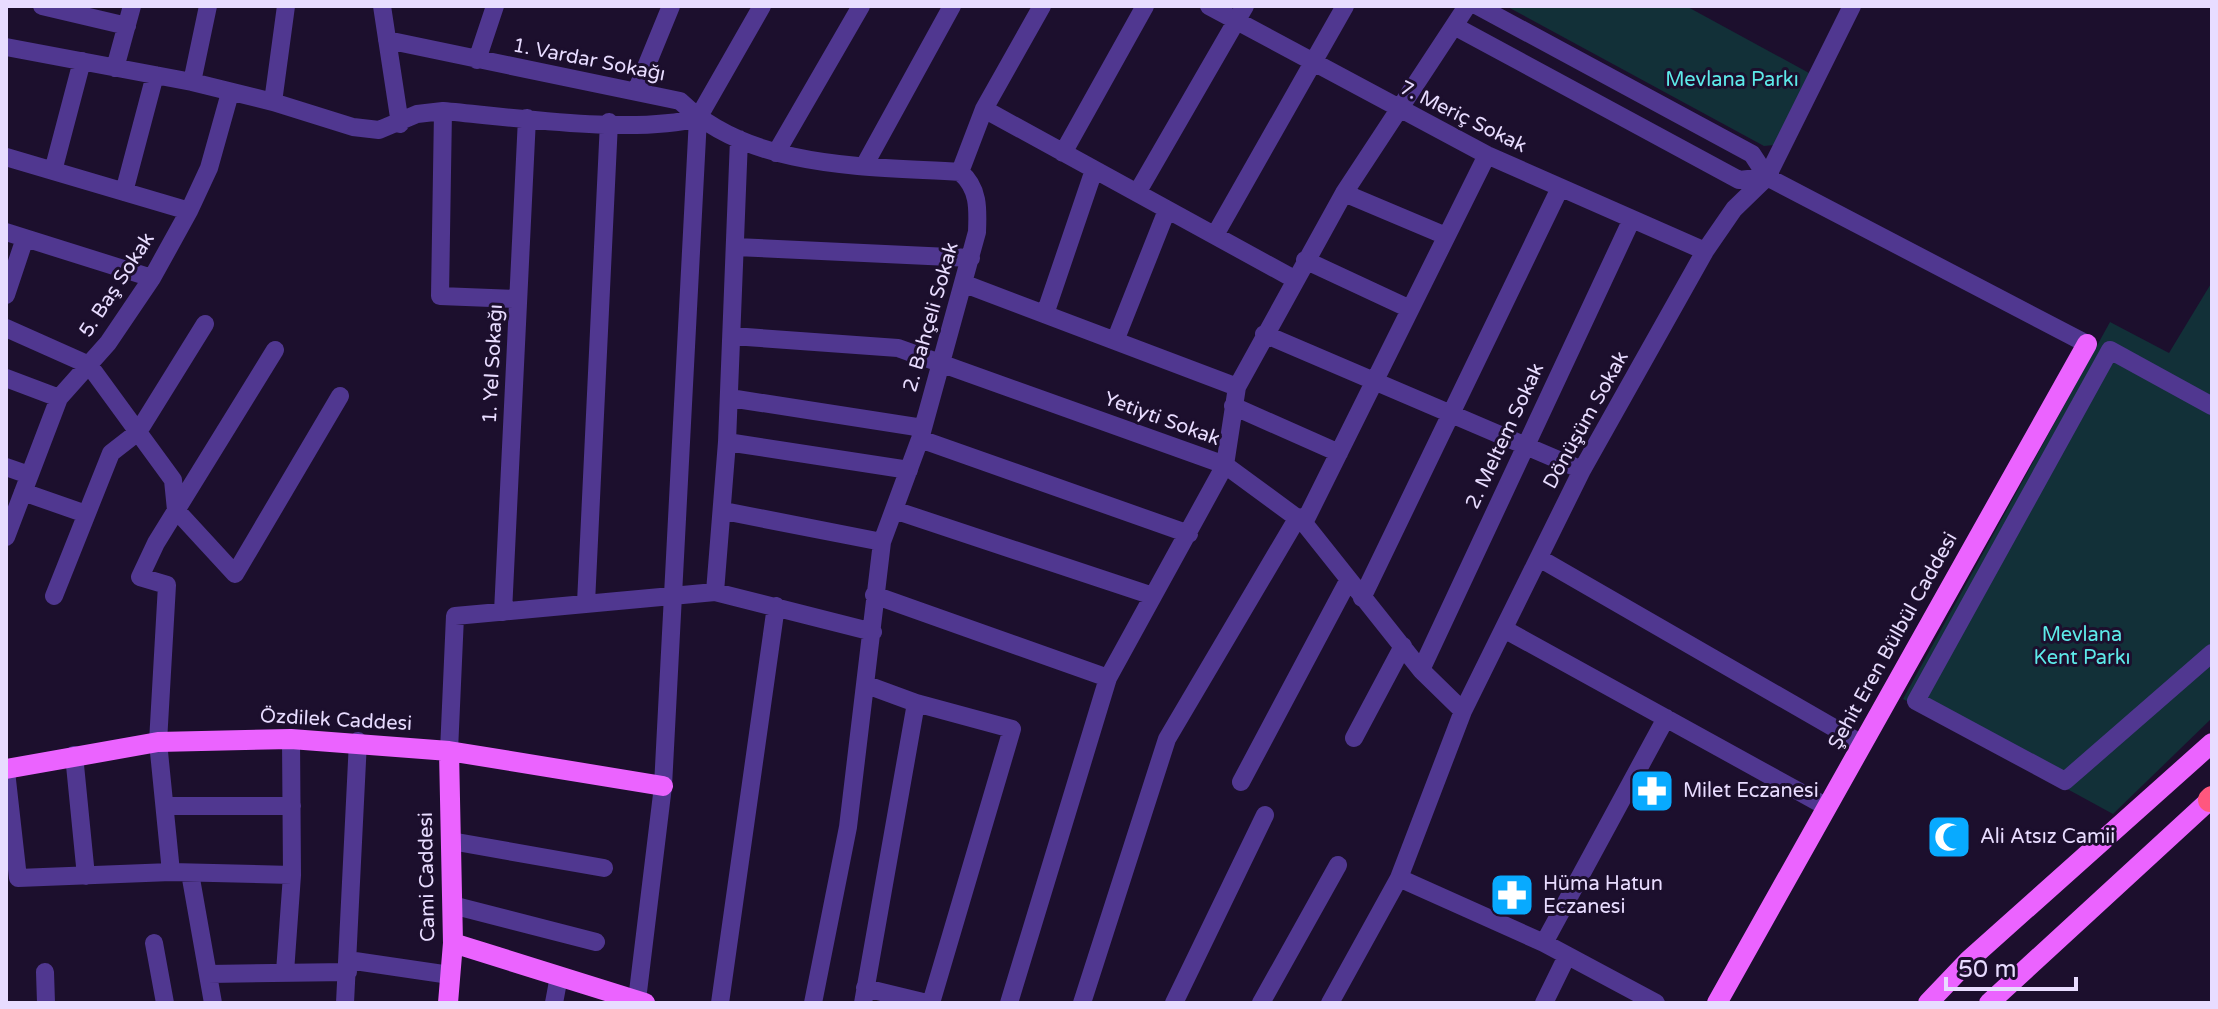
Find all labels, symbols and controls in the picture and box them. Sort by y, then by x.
street label: 1. Vardar Sokağı [511,33,667,87]
park label: Mevlana Parkı [1665,68,1799,92]
street label: 7. Meriç Sokak [1396,76,1530,158]
street label: 5. Baş Sokak [74,228,160,342]
street label: 2. Bahçeli Sokak [898,239,964,395]
street label: 1. Yel Sokağı [478,304,508,424]
street label: Dönüşüm Sokak [1538,347,1634,493]
street label: 2. Meltem Sokak [1461,359,1549,513]
street label: Yetiyti Sokak [1101,387,1223,451]
street label: Şehit Eren Bülbül Caddesi [1823,528,1963,754]
park label: Mevlana Kent Parkı [2033,623,2131,670]
street label: Özdilek Caddesi [259,703,413,736]
pharmacy icon: Milet Eczanesi [1628,767,1676,815]
place label: Milet Eczanesi [1683,779,1819,803]
street label: Cami Caddesi [414,812,440,942]
mosque icon: Ali Atsız Camii [1925,813,1973,861]
place label: Ali Atsız Camii [1980,825,2115,849]
pharmacy icon: Hüma Hatun Eczanesi [1488,871,1536,919]
place label: Hüma Hatun Eczanesi [1543,872,1663,919]
scale bar [1946,941,2076,991]
text: 50 m [1958,955,2016,984]

